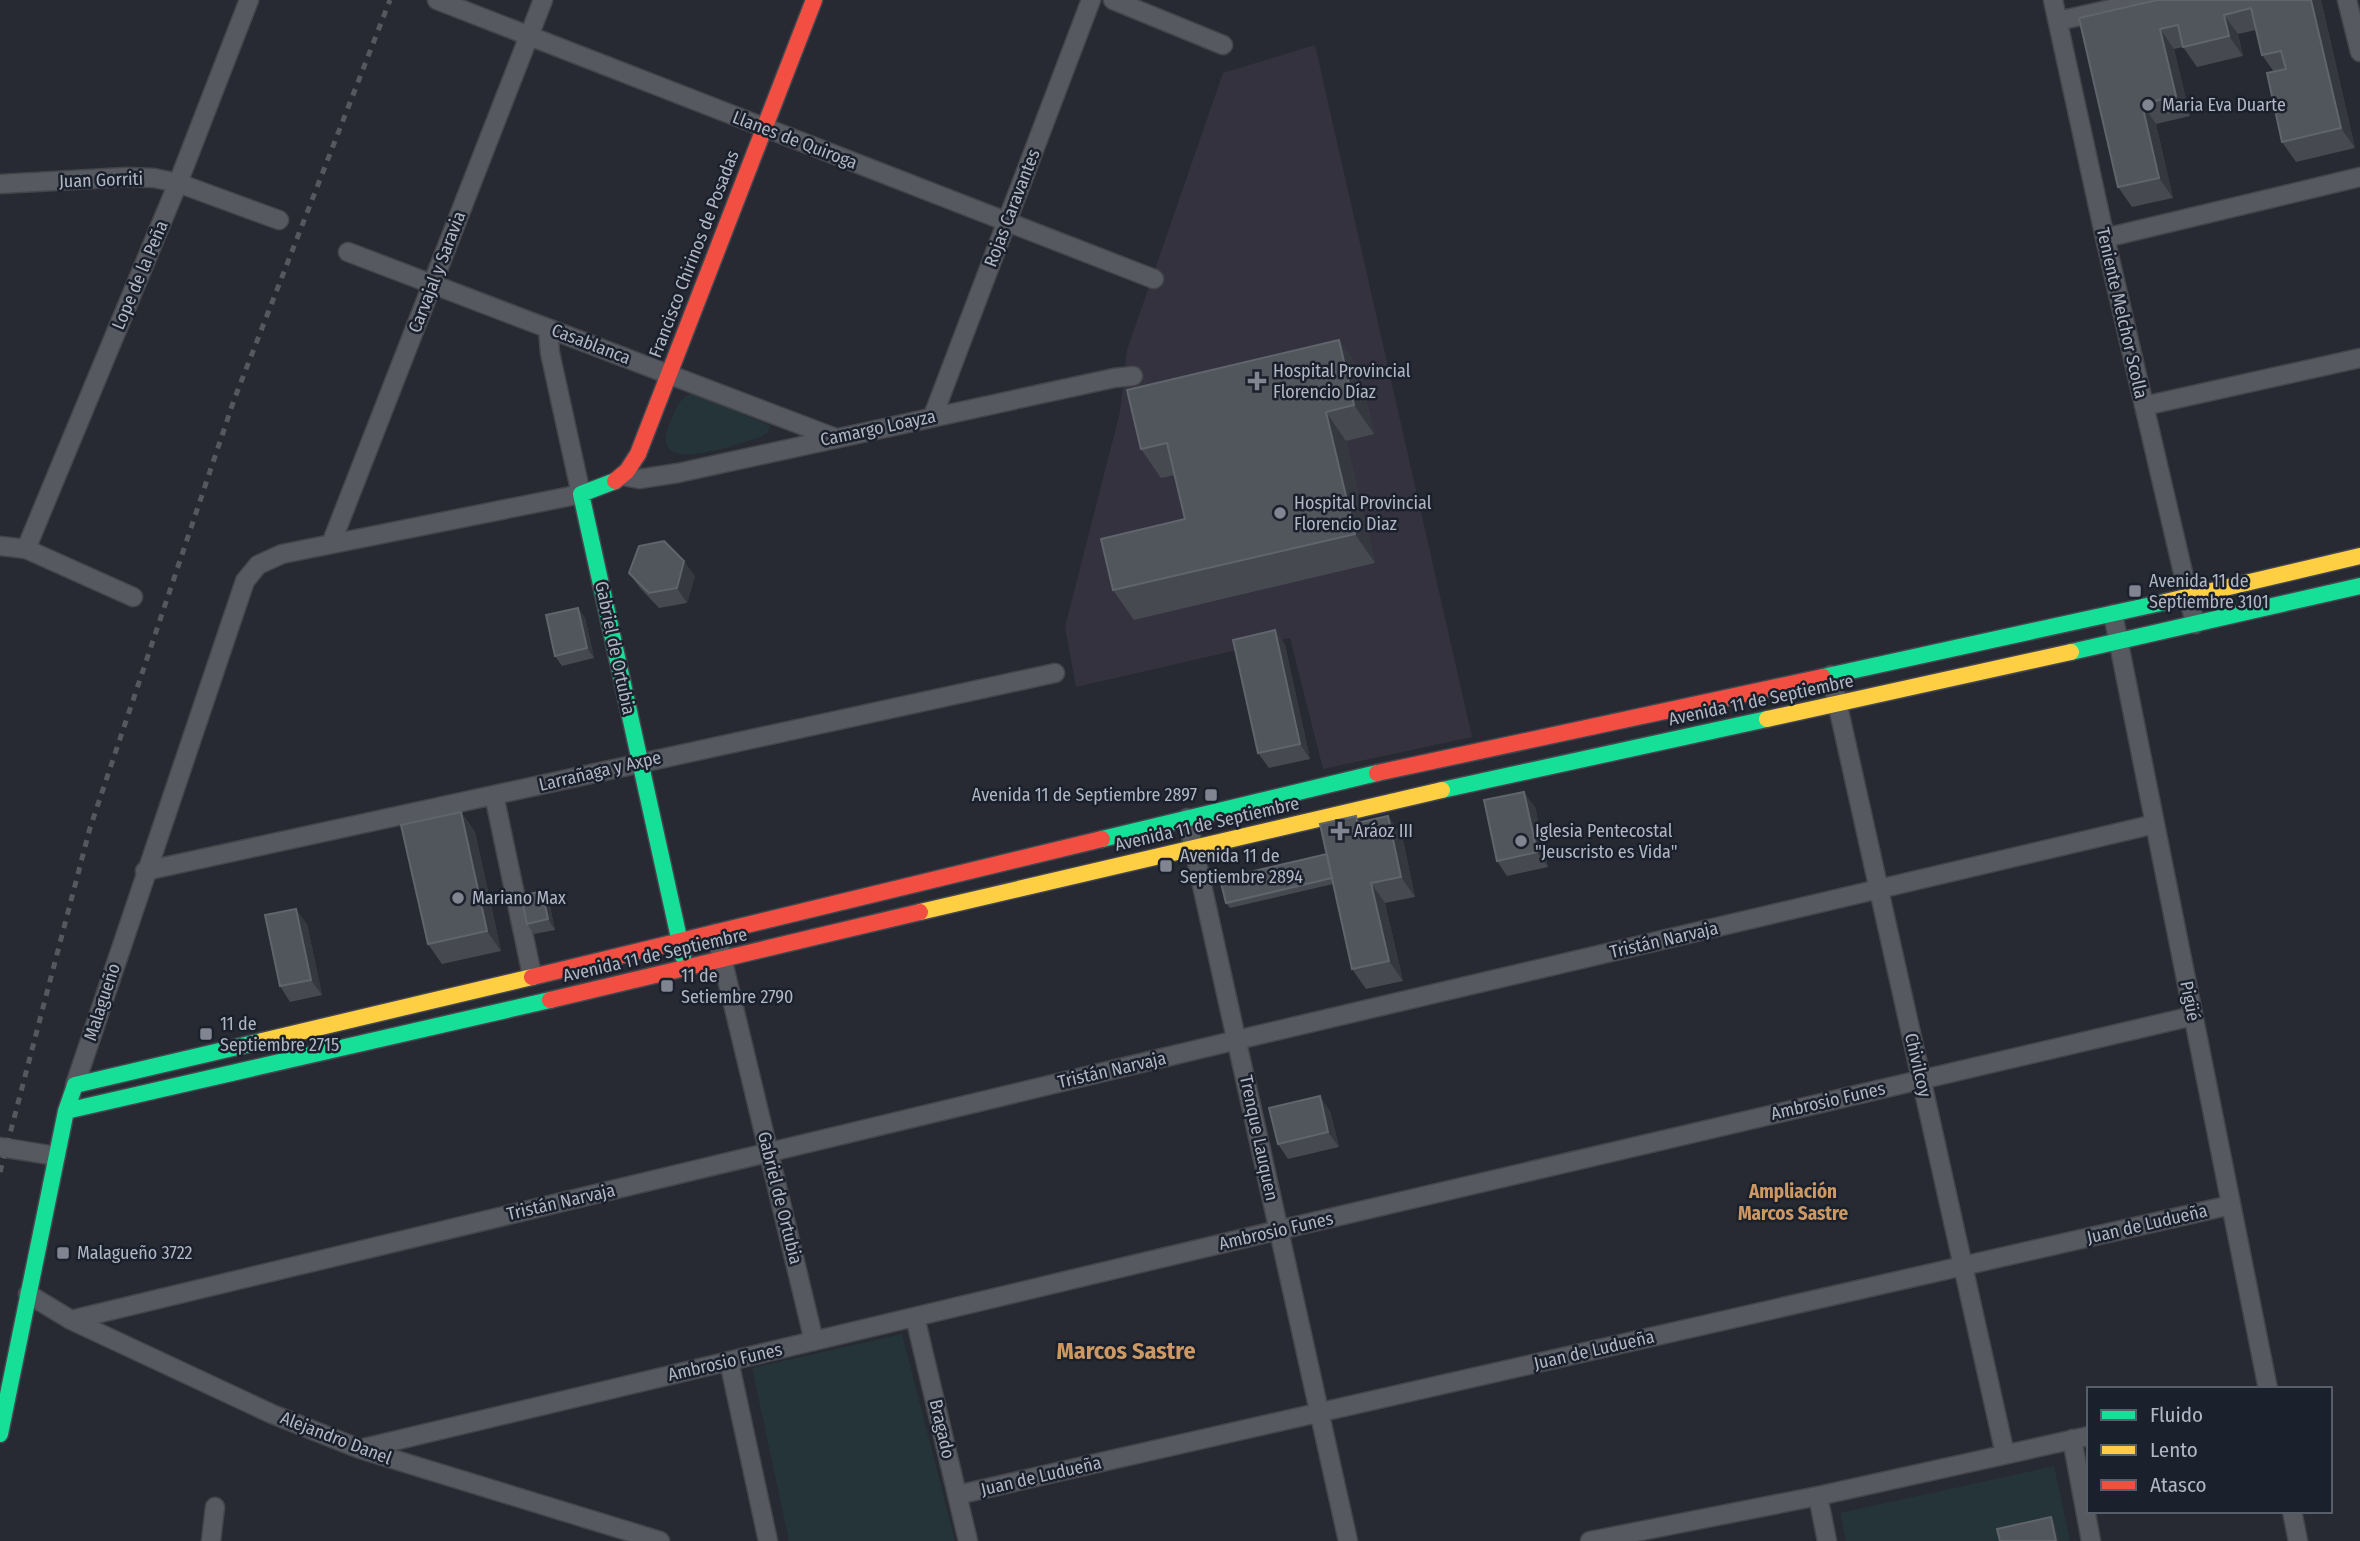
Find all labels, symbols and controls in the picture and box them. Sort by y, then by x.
place label: Maria Eva Duarte [2162,94,2286,116]
marker: Maria Eva Duarte [2140,97,2156,113]
street label: Llanes de Quiroga [730,106,861,174]
street label: Rojas Caravantes [979,146,1045,270]
street label: Francisco Chirinos de Posadas [644,147,744,361]
street label: Juan Gorriti [59,168,143,192]
street label: Carvajal y Saravia [404,208,470,336]
street label: Lope de la Peña [107,217,173,333]
street label: Teniente Melchor Scolla [2092,225,2152,401]
street label: Casablanca [548,319,634,369]
place label: Hospital Provincial Florencio Díaz [1273,360,1411,403]
marker: Hospital Provincial Florencio Díaz [1247,371,1267,391]
street label: Camargo Loayza [818,405,938,451]
place label: Hospital Provincial Florencio Diaz [1294,492,1432,535]
marker: Hospital Provincial Florencio Diaz [1272,505,1288,521]
place label: Avenida 11 de Septiembre 3101 [2149,570,2269,613]
street label: Gabriel de Ortubia [590,579,640,717]
marker: Avenida 11 de Septiembre 3101 [2127,583,2143,599]
street label: Avenida 11 de Septiembre [1666,670,1856,730]
street label: Larrañaga y Axpe [537,746,663,796]
place label: Avenida 11 de Septiembre 2897 [972,784,1197,806]
marker: Avenida 11 de Septiembre 2897 [1203,787,1219,803]
street label: Avenida 11 de Septiembre [1113,792,1301,856]
place label: Aráoz III [1354,820,1413,842]
place label: Iglesia Pentecostal "Jeuscristo es Vida" [1535,820,1677,863]
marker: Aráoz III [1332,823,1348,839]
marker: Iglesia Pentecostal "Jeuscristo es Vida" [1513,833,1529,849]
place label: Avenida 11 de Septiembre 2894 [1180,845,1303,888]
marker: Avenida 11 de Septiembre 2894 [1158,858,1174,874]
place label: Mariano Max [472,887,566,909]
marker: Mariano Max [450,890,466,906]
street label: Tristán Narvaja [1608,917,1720,963]
street label: Avenida 11 de Septiembre [561,923,749,987]
street label: Malagueño [79,960,125,1044]
place label: 11 de Setiembre 2790 [681,965,793,1008]
marker: 11 de Setiembre 2790 [659,978,675,994]
street label: Pigüé [2175,979,2205,1023]
place label: 11 de Septiembre 2715 [220,1013,339,1056]
marker: 11 de Septiembre 2715 [198,1026,214,1042]
street label: Chivilcoy [1900,1031,1936,1099]
street label: Tristán Narvaja [1056,1047,1168,1093]
street label: Trenque Lauquen [1235,1073,1283,1203]
street label: Ambrosio Funes [1769,1077,1888,1125]
street label: Gabriel de Ortubia [753,1129,807,1267]
street label: Tristán Narvaja [505,1179,617,1225]
district label: Ampliación Marcos Sastre [1738,1180,1848,1225]
street label: Juan de Ludueña [2085,1199,2210,1249]
street label: Ambrosio Funes [1217,1207,1336,1255]
place label: Malagueño 3722 [77,1242,193,1264]
marker: Malagueño 3722 [55,1245,71,1261]
street label: Juan de Ludueña [1532,1325,1657,1375]
district label: Marcos Sastre [1056,1337,1196,1365]
street label: Ambrosio Funes [666,1338,785,1386]
legend [2087,1387,2332,1513]
street label: Bragado [925,1397,959,1461]
text: Fluido [2150,1402,2203,1428]
street label: Alejandro Danel [277,1407,395,1469]
text: Lento [2150,1437,2198,1463]
street label: Juan de Ludueña [979,1451,1104,1501]
text: Atasco [2150,1472,2207,1498]

